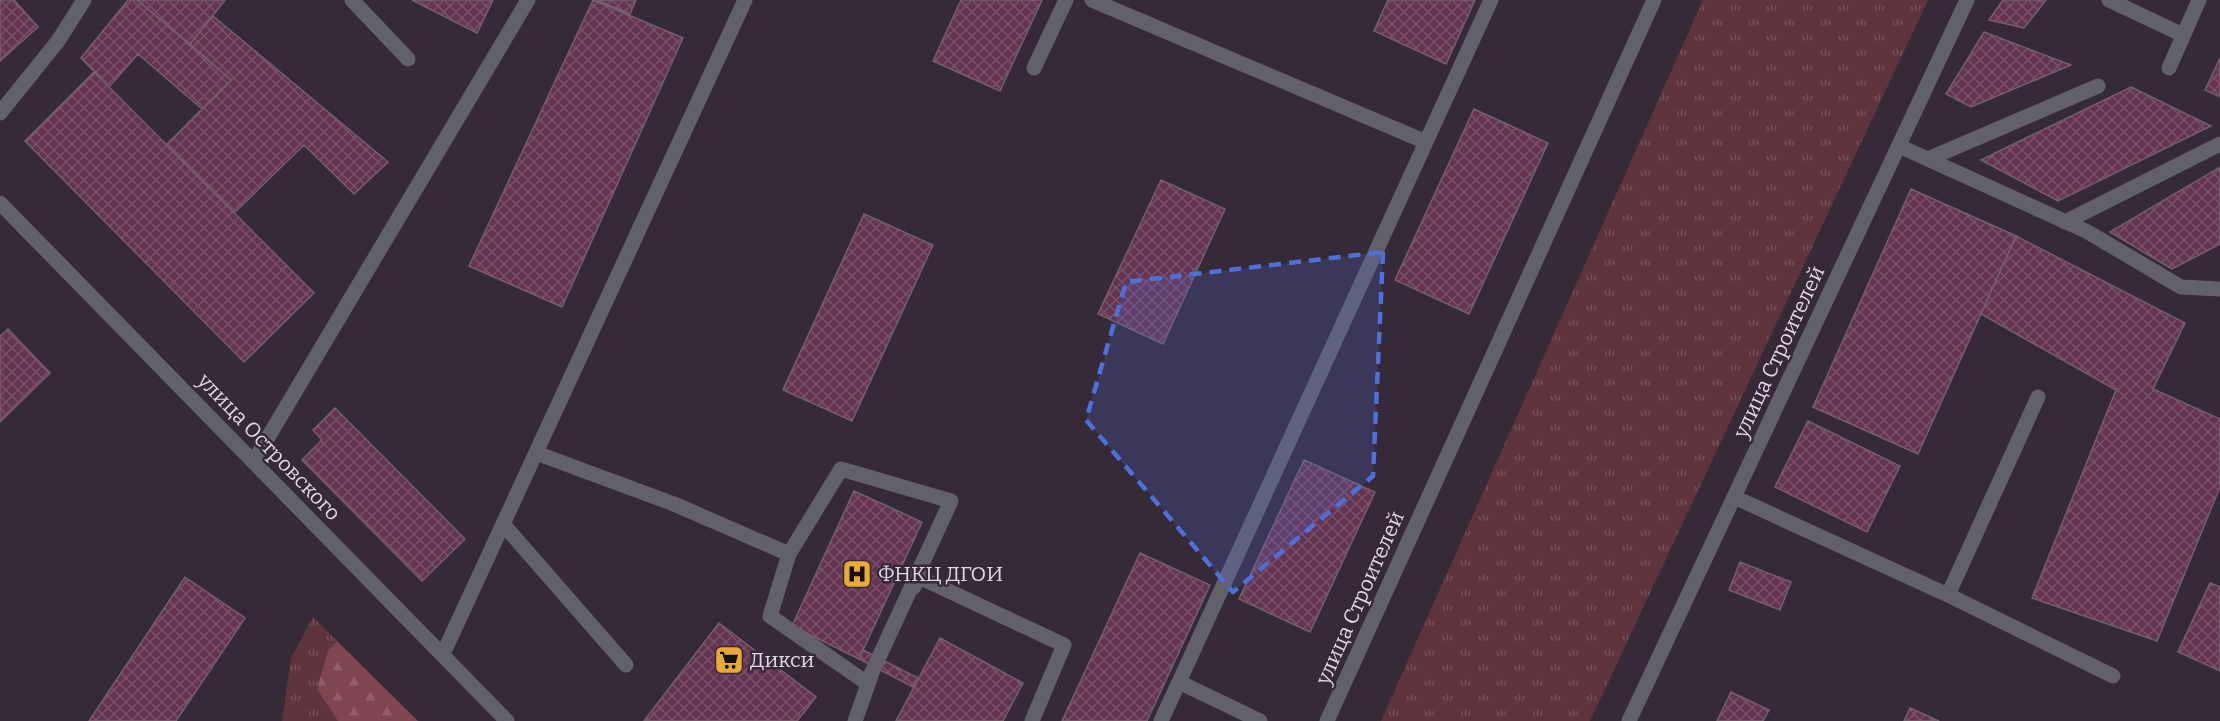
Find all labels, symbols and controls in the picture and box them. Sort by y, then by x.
street label: улица Строителей [1727,262,1830,443]
street label: улица Островского [191,367,346,526]
street label: улица Строителей [1310,507,1410,690]
hospital icon: ФНКЦ ДГОИ [841,558,873,590]
place label: ФНКЦ ДГОИ [878,561,1003,587]
supermarket icon: Дикси [713,644,745,676]
place label: Дикси [750,647,814,673]

